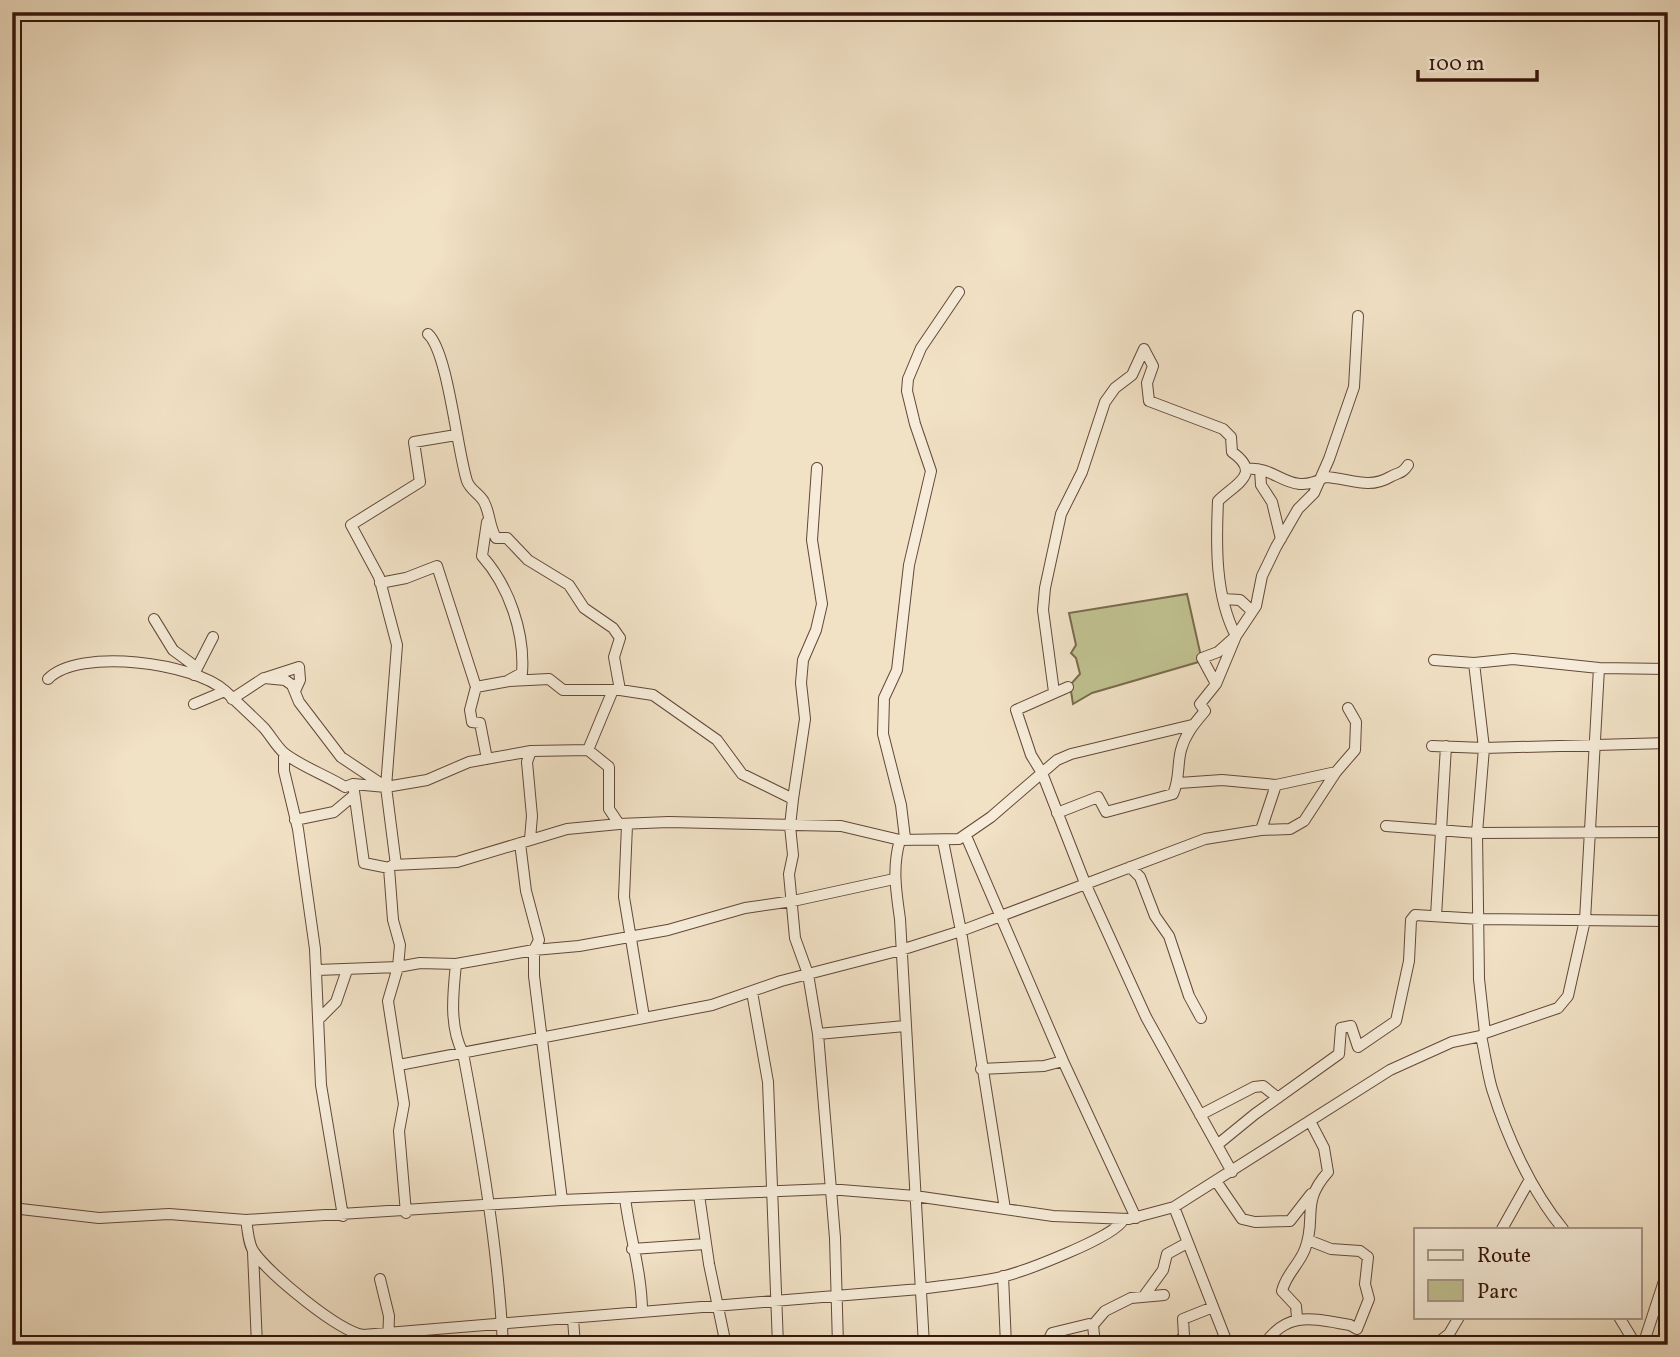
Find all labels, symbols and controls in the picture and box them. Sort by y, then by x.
scale bar [1418,38,1536,82]
text: 100 m [1428,50,1485,79]
legend [1414,1228,1642,1318]
text: Route [1477,1242,1531,1271]
text: Parc [1477,1278,1518,1307]

